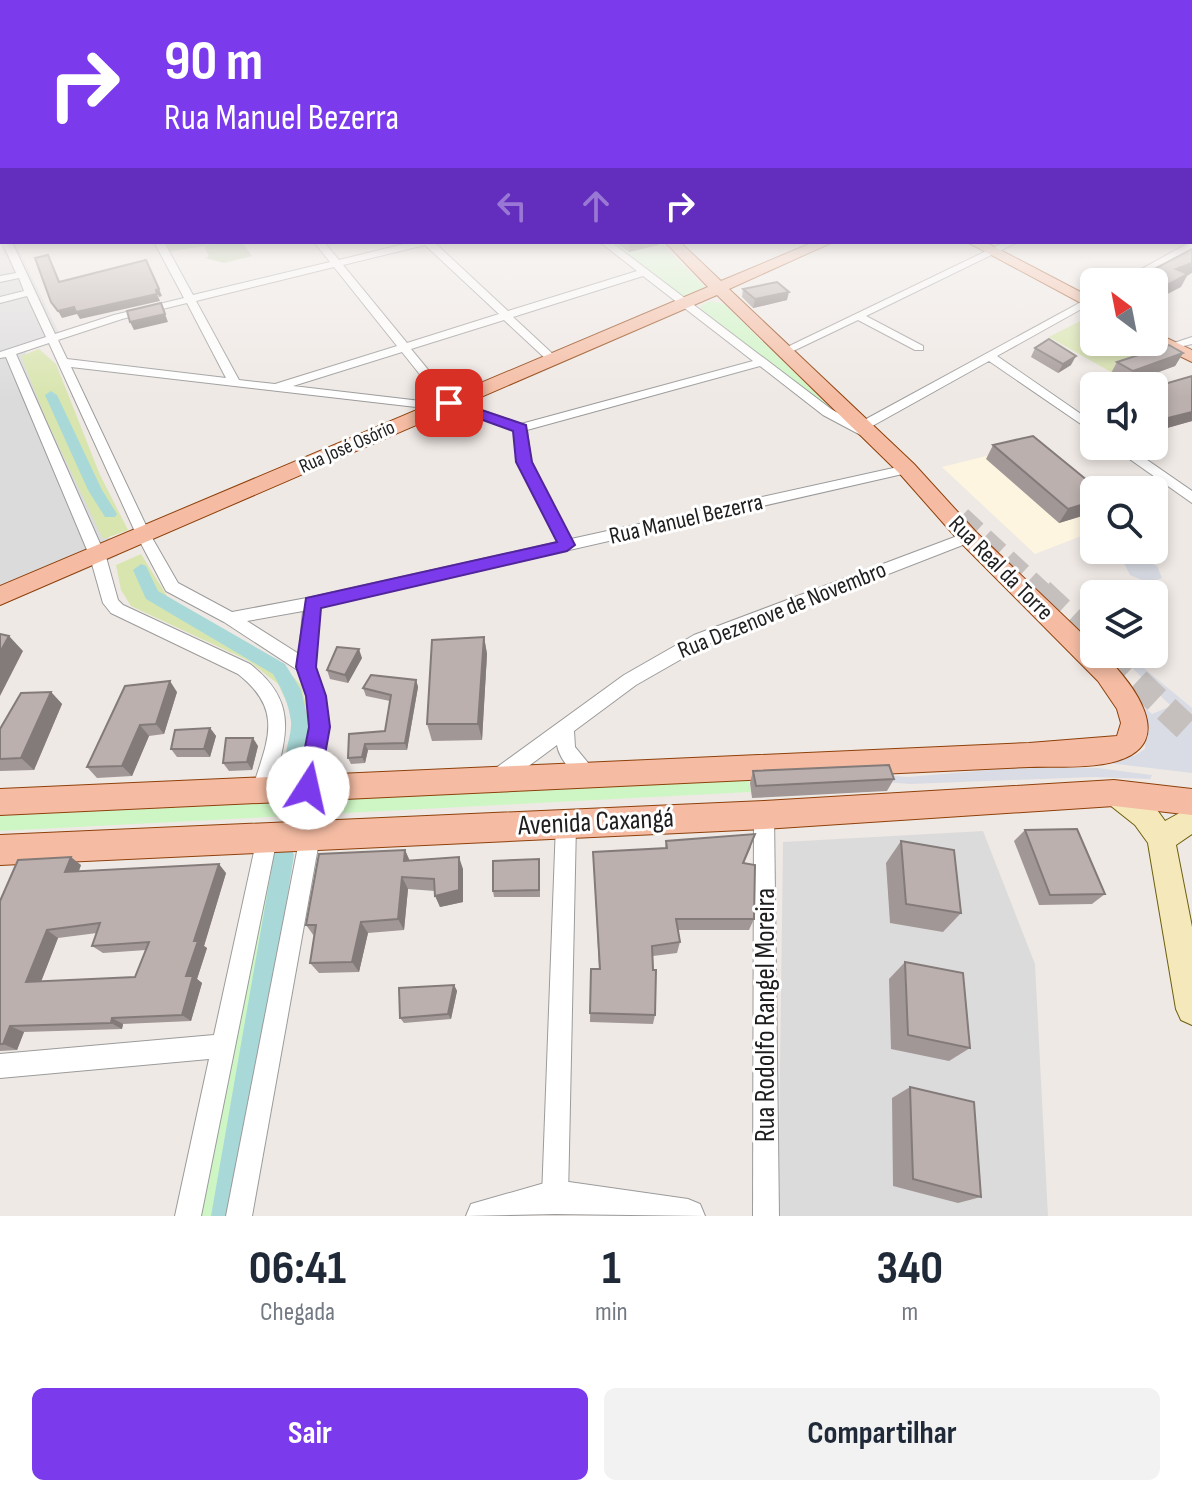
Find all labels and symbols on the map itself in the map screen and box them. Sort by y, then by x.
north arrow [1080,268,1168,356]
pin [415,369,483,437]
street label: Rua José Osório [295,415,399,479]
street label: Rua Manuel Bezerra [606,487,766,551]
street label: Rua Real da Torre [943,510,1059,626]
street label: Rua Dezenove de Novembro [674,555,890,665]
position arrow [266,746,350,830]
street label: Avenida Caxangá [516,801,675,843]
street label: Rua Rodolfo Rangel Moreira [749,888,782,1142]

